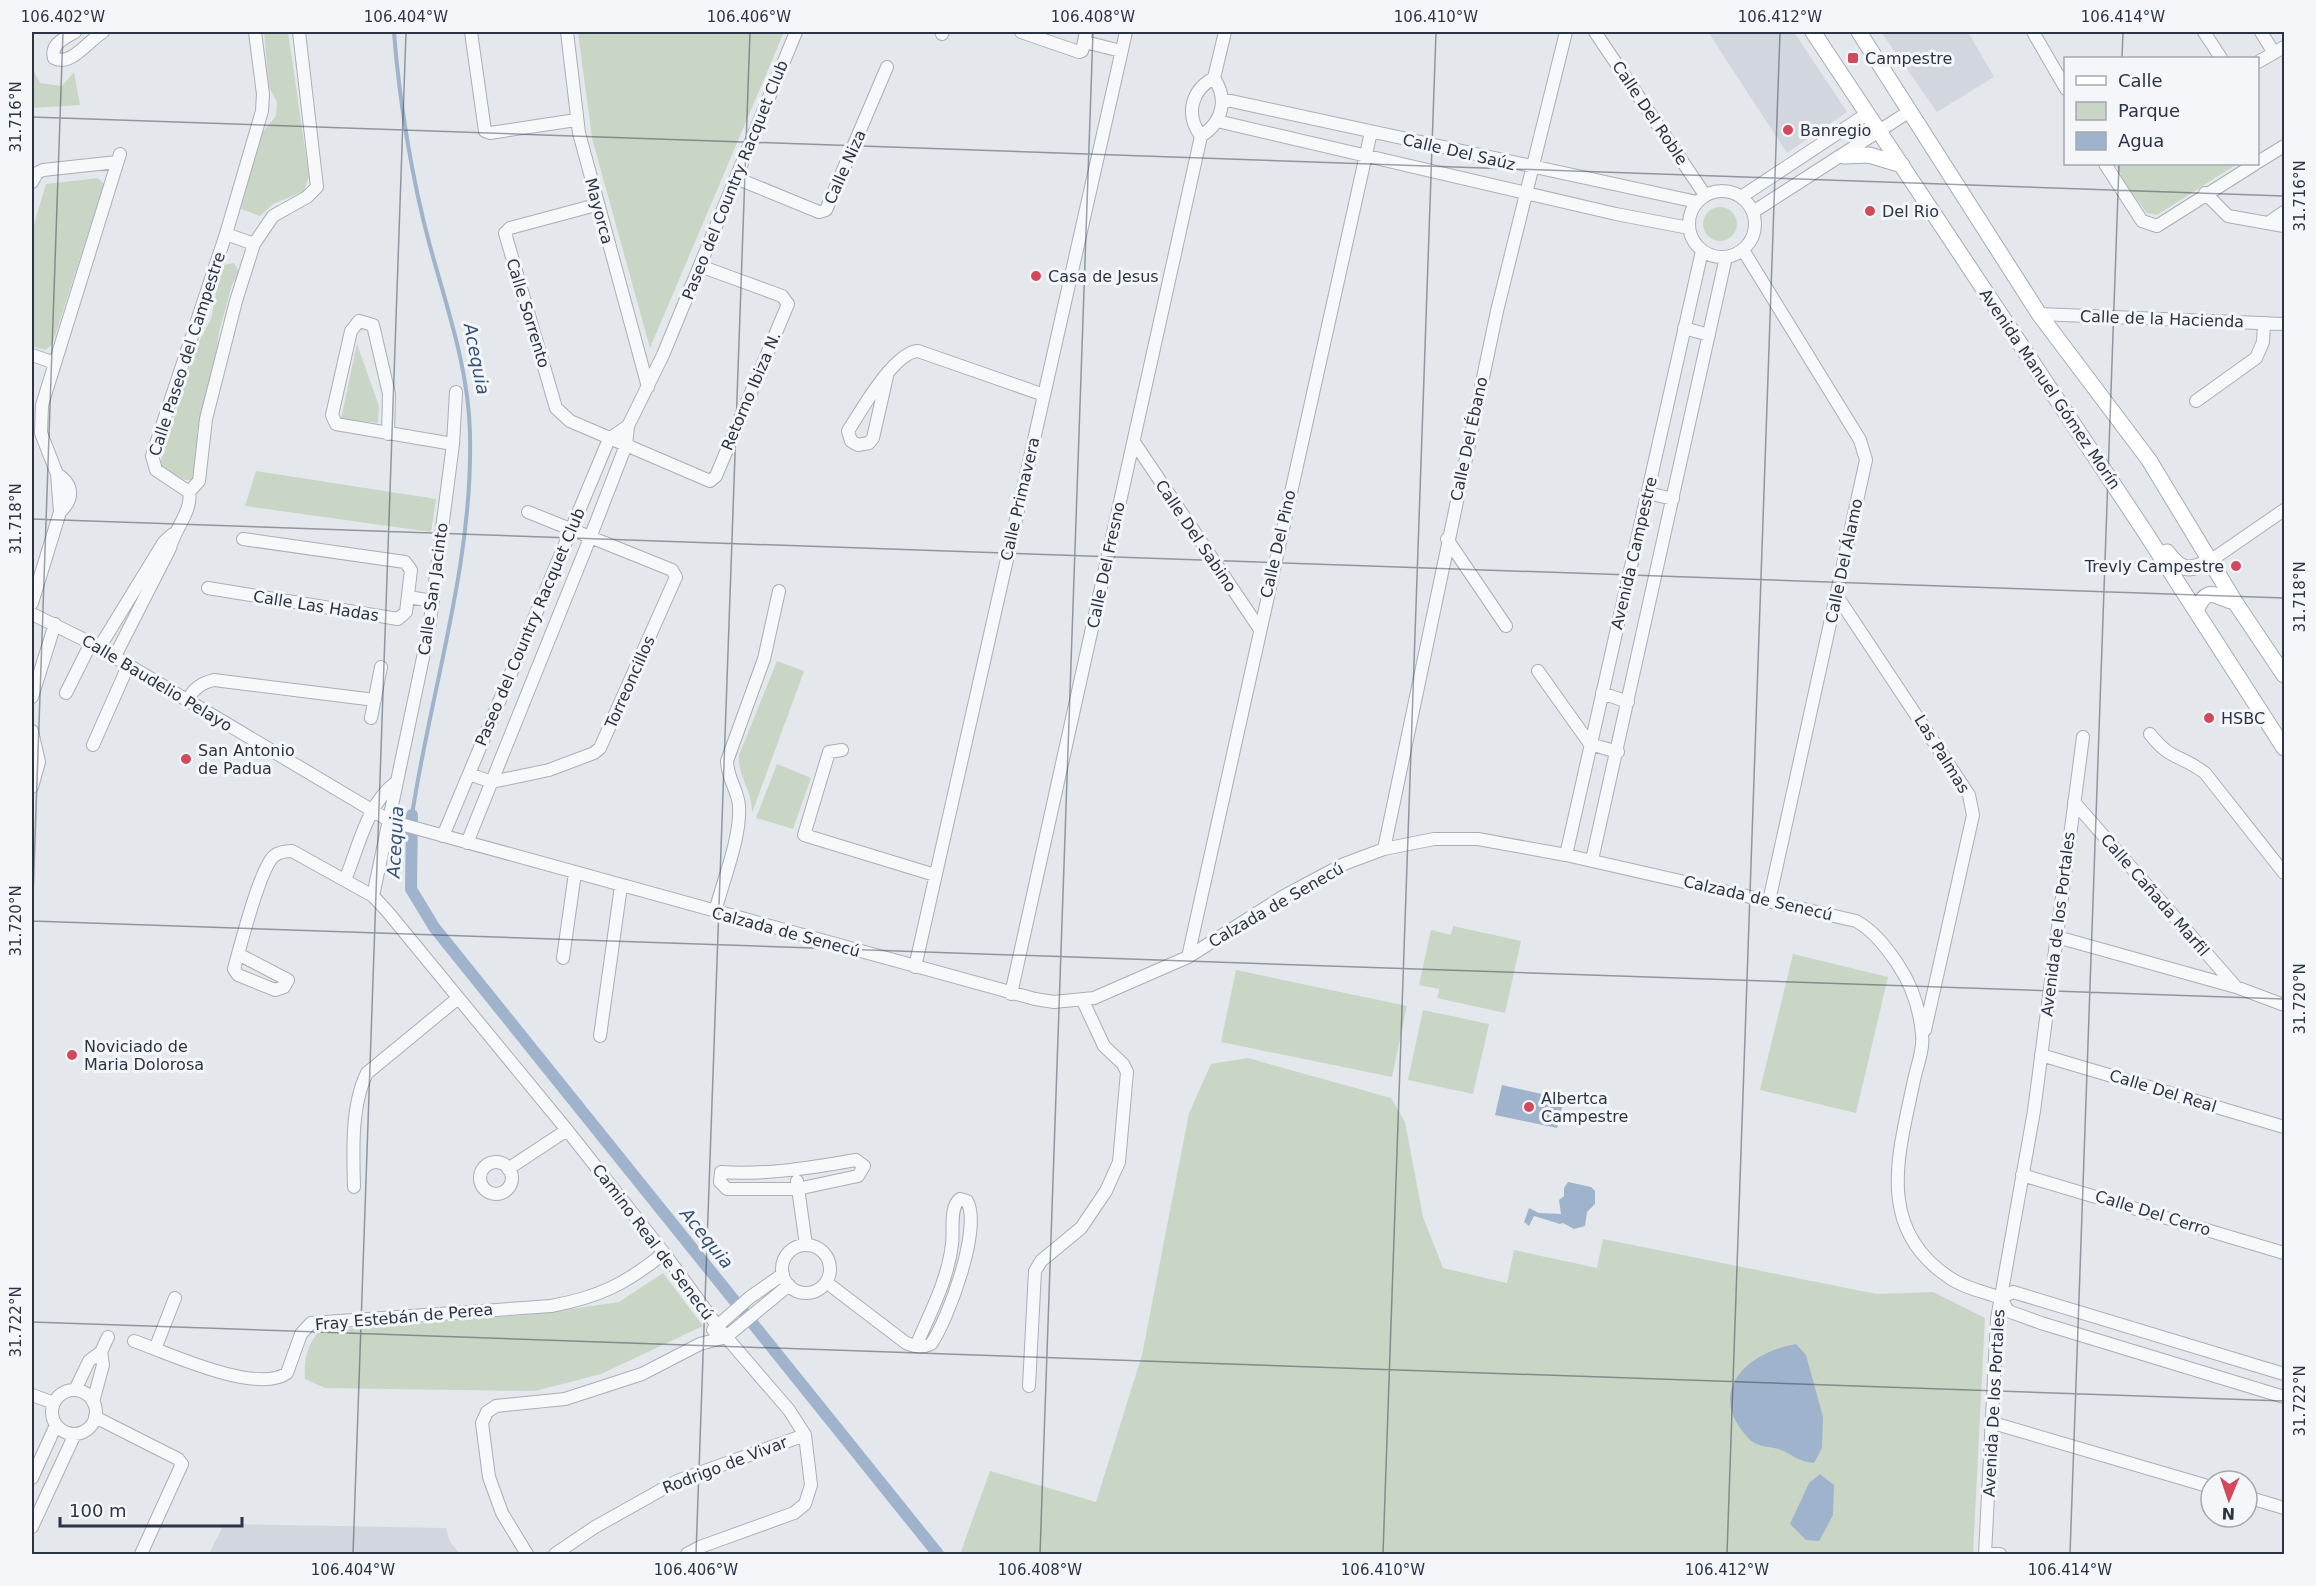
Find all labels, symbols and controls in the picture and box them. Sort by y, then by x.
text: 106.402°W [21,8,105,26]
text: 106.404°W [364,8,448,26]
text: 106.406°W [707,8,791,26]
text: 106.408°W [1051,8,1135,26]
text: 106.410°W [1394,8,1478,26]
text: 106.412°W [1738,8,1822,26]
text: 106.414°W [2081,8,2165,26]
place label: Campestre [1865,49,1952,68]
marker: Campestre [1846,51,1860,65]
street label: Paseo del Country Racquet Club [678,57,792,303]
street label: Calle Del Roble [1608,57,1692,169]
legend [2064,57,2259,165]
text: Calle [2118,70,2163,91]
text: 31.716°N [7,81,25,153]
text: Parque [2118,100,2180,121]
place label: Banregio [1800,121,1871,140]
marker: Banregio [1781,123,1795,137]
street label: Calle Niza [820,127,870,207]
street label: Calle Del Saúz [1401,130,1517,174]
text: Agua [2118,130,2164,151]
text: 31.716°N [2291,160,2309,232]
street label: Mayorca [581,176,617,246]
place label: Del Rio [1882,202,1939,221]
marker: Del Rio [1863,204,1877,218]
street label: Calle Paseo del Campestre [145,250,229,458]
street label: Calle Sorrento [502,256,554,370]
place label: Casa de Jesus [1048,267,1159,286]
marker: Casa de Jesus [1029,269,1043,283]
street label: Avenida Manuel Gómez Morín [1976,285,2124,493]
street label: Calle de la Hacienda [2080,307,2244,331]
water label: Acequia [460,321,494,396]
street label: Retorno Ibiza N. [717,329,785,453]
street label: Calle Del Ébano [1447,375,1491,503]
street label: Calle Primavera [997,435,1043,563]
street label: Avenida Campestre [1607,475,1661,631]
street label: Calle Del Sabino [1152,476,1240,596]
text: 31.718°N [7,483,25,555]
street label: Calle Del Pino [1256,488,1300,600]
street label: Calle Del Álamo [1821,497,1867,625]
street label: Calle Del Fresno [1083,500,1129,630]
street label: Paseo del Country Racquet Club [471,505,589,749]
street label: Calle San Jacinto [414,521,452,657]
place label: Trevly Campestre [2084,557,2224,576]
marker: Trevly Campestre [2229,559,2243,573]
text: 31.718°N [2291,561,2309,633]
street label: Calle Las Hadas [252,587,380,625]
street label: Calle Baudelio Pelayo [78,631,236,735]
street label: Torreoncillos [601,633,659,732]
place label: HSBC [2221,709,2265,728]
street label: Las Palmas [1910,711,1974,797]
marker: HSBC [2202,711,2216,725]
place label: San Antonio de Padua [198,741,295,778]
marker: San Antonio de Padua [179,752,193,766]
water label: Acequia [383,805,407,880]
street label: Calle Cañada Marfil [2097,830,2213,960]
street label: Avenida de los Portales [2037,831,2079,1017]
street label: Calzada de Senecú [1205,859,1347,951]
street label: Calzada de Senecú [1681,872,1835,924]
text: 31.720°N [7,885,25,957]
street label: Calzada de Senecú [710,903,862,961]
text: 31.720°N [2291,963,2309,1035]
place label: Noviciado de Maria Dolorosa [84,1037,204,1074]
marker: Noviciado de Maria Dolorosa [65,1048,79,1062]
street label: Calle Del Real [2107,1066,2219,1116]
place label: Albertca Campestre [1541,1089,1628,1126]
marker: Albertca Campestre [1522,1100,1536,1114]
street label: Camino Real de Senecú [588,1161,718,1323]
street label: Calle Del Cerro [2093,1186,2213,1240]
water label: Acequia [676,1203,738,1273]
text: 31.722°N [7,1286,25,1358]
street label: Fray Estebán de Perea [314,1300,494,1334]
street label: Avenida De los Portales [1980,1309,2008,1497]
text: 31.722°N [2291,1365,2309,1437]
street label: Rodrigo de Vivar [660,1432,791,1498]
north arrow [2199,1469,2259,1529]
scale bar [60,1490,242,1528]
text: 100 m [69,1500,127,1521]
text: N [2221,1504,2236,1523]
text: 106.404°W [311,1561,395,1579]
text: 106.406°W [654,1561,738,1579]
text: 106.408°W [998,1561,1082,1579]
text: 106.410°W [1341,1561,1425,1579]
text: 106.412°W [1685,1561,1769,1579]
text: 106.414°W [2028,1561,2112,1579]

